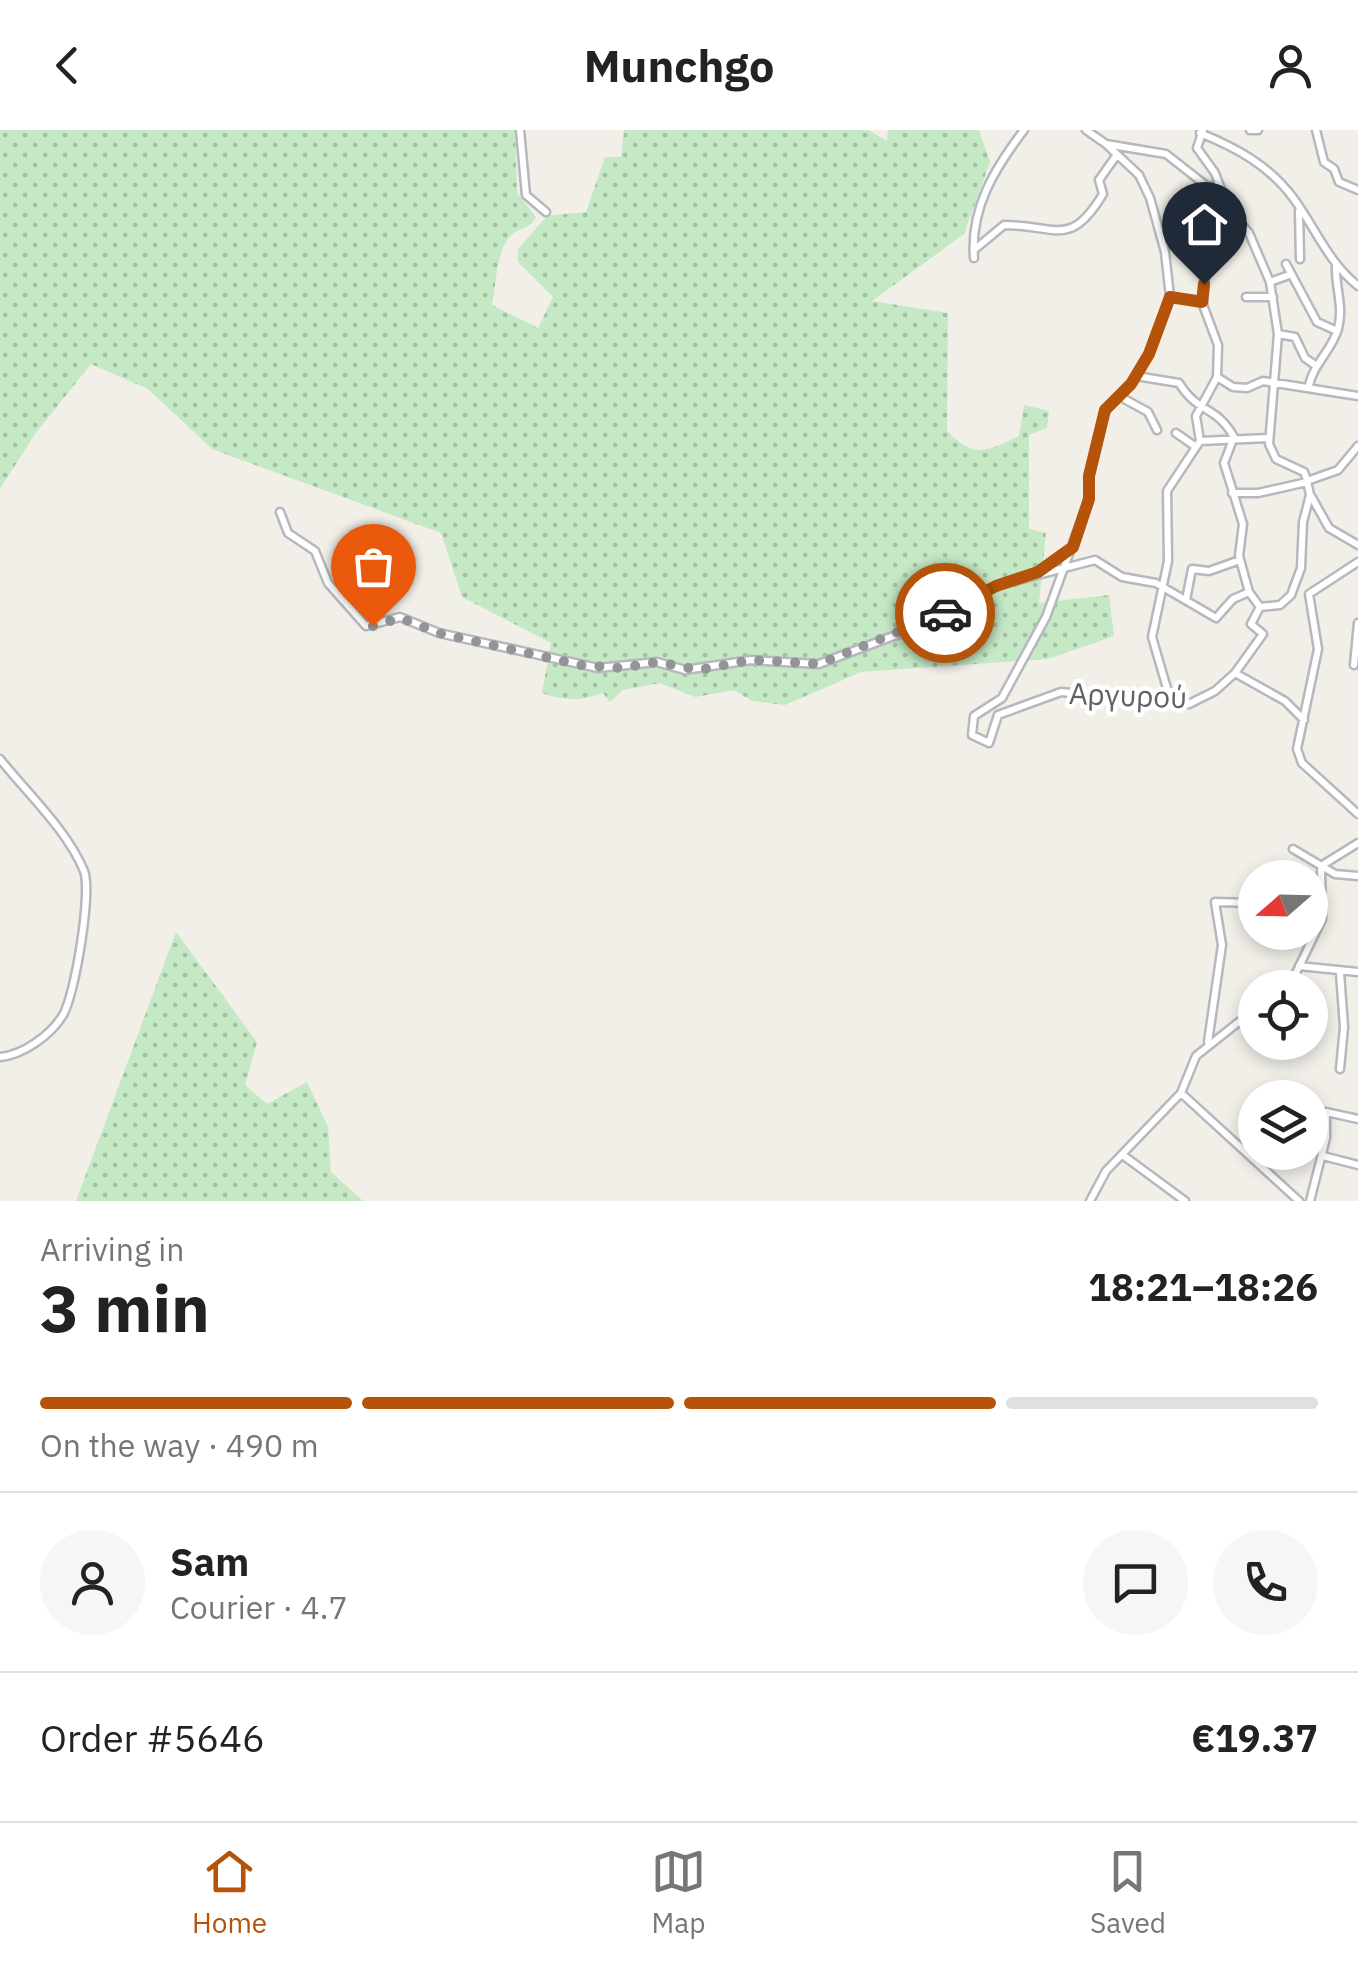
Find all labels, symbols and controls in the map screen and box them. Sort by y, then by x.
text: Munchgo [584,36,774,94]
icon: back [40,38,95,93]
icon: person [1263,38,1318,93]
pin [1162,182,1247,285]
icon: home [1177,197,1232,252]
pin [331,524,416,627]
icon: bag [346,539,401,594]
courier [895,563,995,663]
icon: car [918,586,973,641]
street label: Αργυρού [1068,673,1188,716]
north arrow [1238,860,1328,950]
map controls [1238,860,1328,1170]
button: locate [1238,970,1328,1060]
button: layers [1238,1080,1328,1170]
text: Arriving in [40,1228,185,1270]
text: 18:21–18:26 [1088,1262,1318,1311]
text: 3 min [40,1265,210,1350]
text: On the way · 490 m [40,1424,319,1466]
button: person [40,1530,145,1635]
button: chat [1083,1530,1188,1635]
button: phone [1213,1530,1318,1635]
text: Sam [170,1537,249,1586]
text: Courier · 4.7 [170,1586,348,1628]
text: Order #5646 [40,1713,265,1762]
text: €19.37 [1191,1713,1318,1762]
tab: Home [192,1844,267,1941]
tab: Map [651,1844,706,1941]
tab: Saved [1090,1844,1166,1941]

